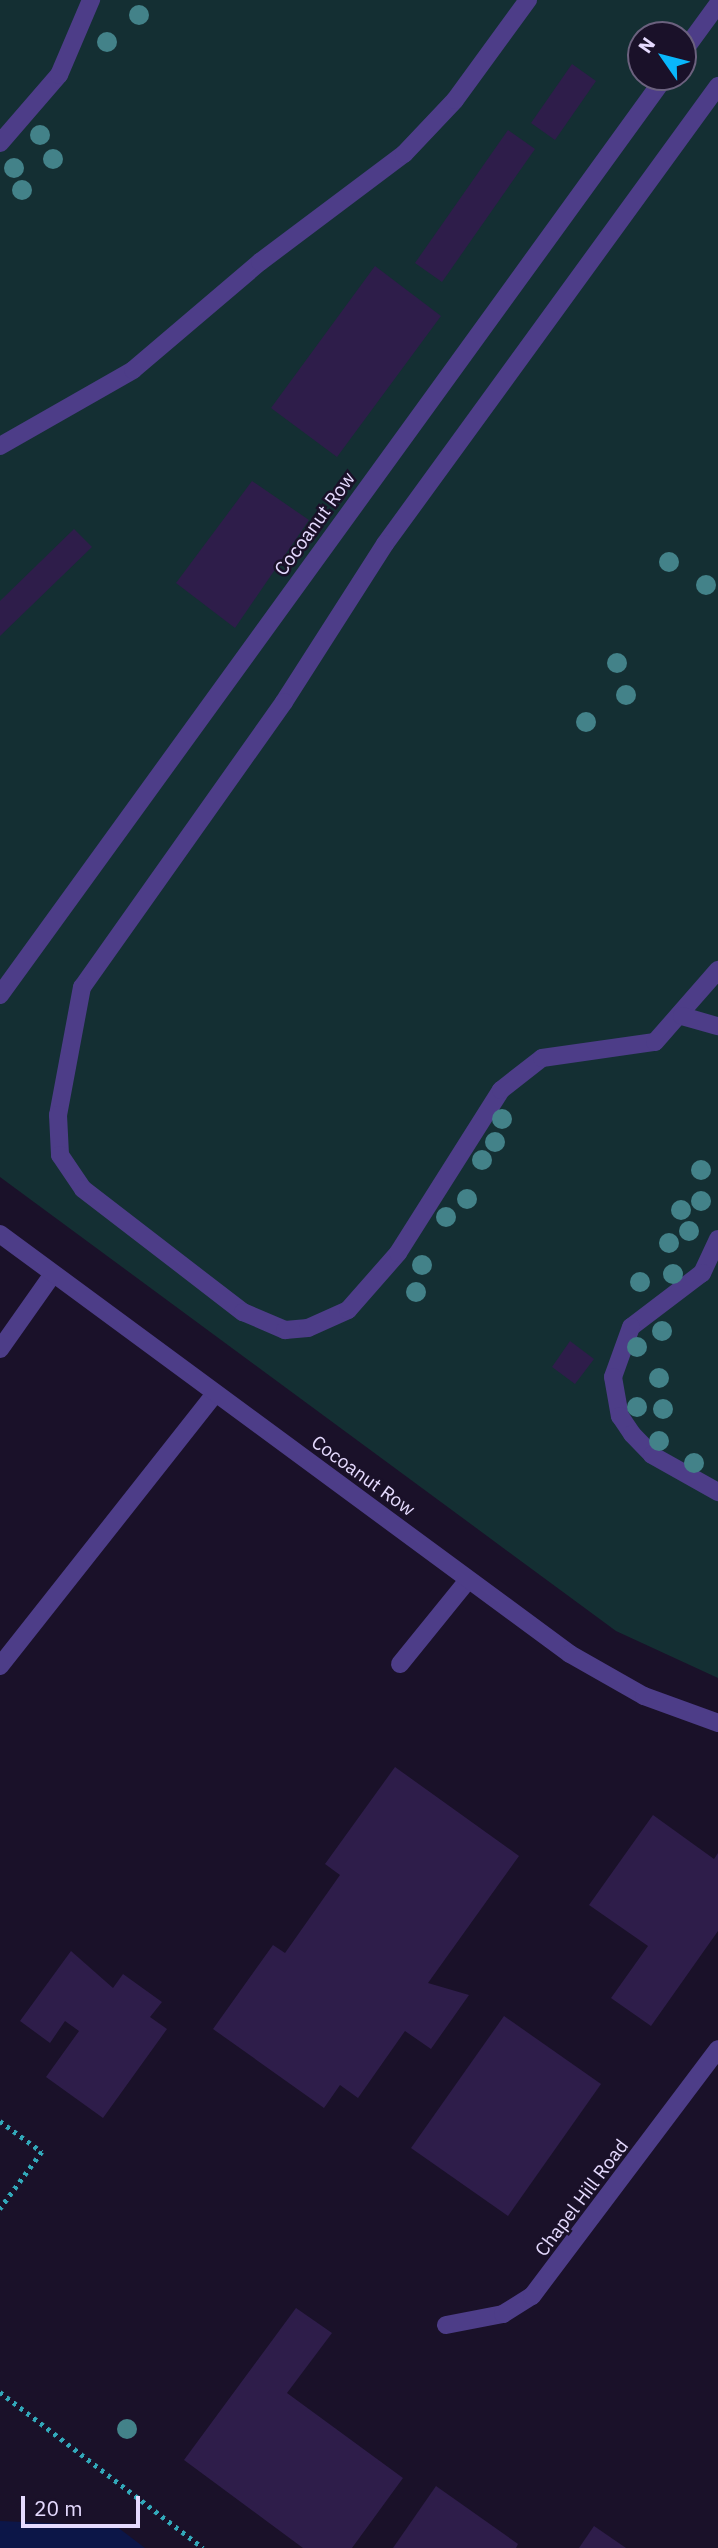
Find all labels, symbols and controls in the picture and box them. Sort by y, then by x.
north arrow [627,21,697,91]
text: N [633,33,660,58]
street label: Cocoanut Row [270,468,360,580]
street label: Cocoanut Row [307,1431,419,1521]
street label: Chapel Hill Road [531,2135,633,2261]
scale bar [24,2482,144,2526]
text: 20 m [34,2494,83,2522]

